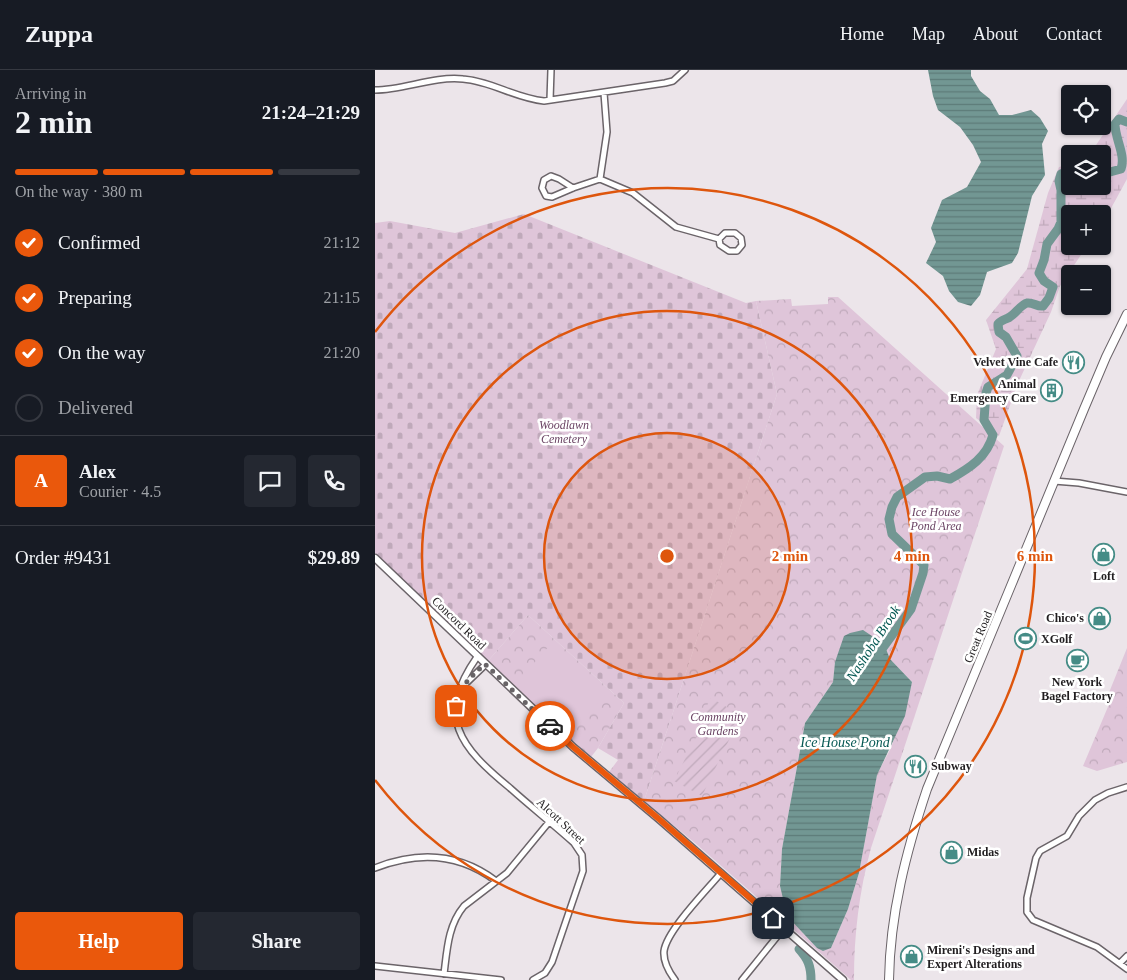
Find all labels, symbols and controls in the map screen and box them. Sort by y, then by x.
text: Zuppa [25,21,93,47]
text: Home [840,24,884,44]
text: Map [912,24,945,44]
text: About [973,24,1018,44]
text: Contact [1046,24,1102,44]
text: Arriving in [15,85,87,102]
map controls [1061,85,1111,315]
button: locate [1061,85,1111,135]
text: 21:24–21:29 [262,102,360,123]
text: 2 min [15,104,92,140]
button: layers [1061,145,1111,195]
text: On the way · 380 m [15,183,143,200]
button: + [1061,205,1111,255]
icon: check [15,229,43,257]
text: Confirmed [58,232,140,253]
text: 21:12 [324,234,360,251]
button: − [1061,265,1111,315]
icon: check [15,284,43,312]
text: Preparing [58,287,132,308]
text: 21:15 [324,289,360,306]
icon: check [15,339,43,367]
text: On the way [58,342,146,363]
text: 21:20 [324,344,360,361]
restaurant icon: Velvet Vine Cafe [1062,350,1086,374]
place label: Velvet Vine Cafe [973,355,1059,369]
place label: Animal Emergency Care [950,377,1037,405]
building icon: Animal Emergency Care [1040,379,1064,403]
text: Delivered [58,397,133,418]
park label: Woodlawn Cemetery [539,418,589,446]
button: chat [244,455,296,507]
button: phone [308,455,360,507]
text: Alex [79,461,116,482]
text: A [34,470,48,491]
text: Courier · 4.5 [79,483,161,500]
park label: Ice House Pond Area [910,505,962,533]
shop icon: Loft [1092,543,1116,567]
text: Order #9431 [15,547,112,568]
text: $29.89 [308,547,360,568]
centre of rings [658,547,676,565]
text: 2 min [772,548,809,564]
text: 4 min [894,548,931,564]
text: 6 min [1017,548,1054,564]
place label: Loft [1093,569,1115,583]
street label: Concord Road [429,594,489,652]
water label: Nashoba Brook [843,602,904,685]
shop icon: Chico's [1088,606,1112,630]
street label: Great Road [961,609,995,665]
place label: Chico's [1046,611,1084,625]
sports icon: XGolf [1013,627,1037,651]
place label: XGolf [1041,632,1073,646]
cafe icon: New York Bagel Factory [1065,649,1089,673]
place label: New York Bagel Factory [1041,675,1113,703]
pin [435,685,477,727]
icon: bag [442,692,470,720]
courier [525,701,575,751]
park label: Community Gardens [690,710,746,738]
icon: car [536,712,564,740]
water label: Ice House Pond [799,735,891,750]
restaurant icon: Subway [903,754,927,778]
place label: Subway [931,759,972,773]
street label: Alcott Street [534,795,589,847]
shop icon: Midas [939,840,963,864]
place label: Midas [967,845,999,859]
pin [752,897,794,939]
icon: home [759,904,787,932]
button: Help [15,912,183,970]
button: Share [193,912,360,970]
place label: Mireni's Designs and Expert Alterations [927,943,1035,971]
shop icon: Mireni's Designs and Expert Alterations [899,945,923,969]

